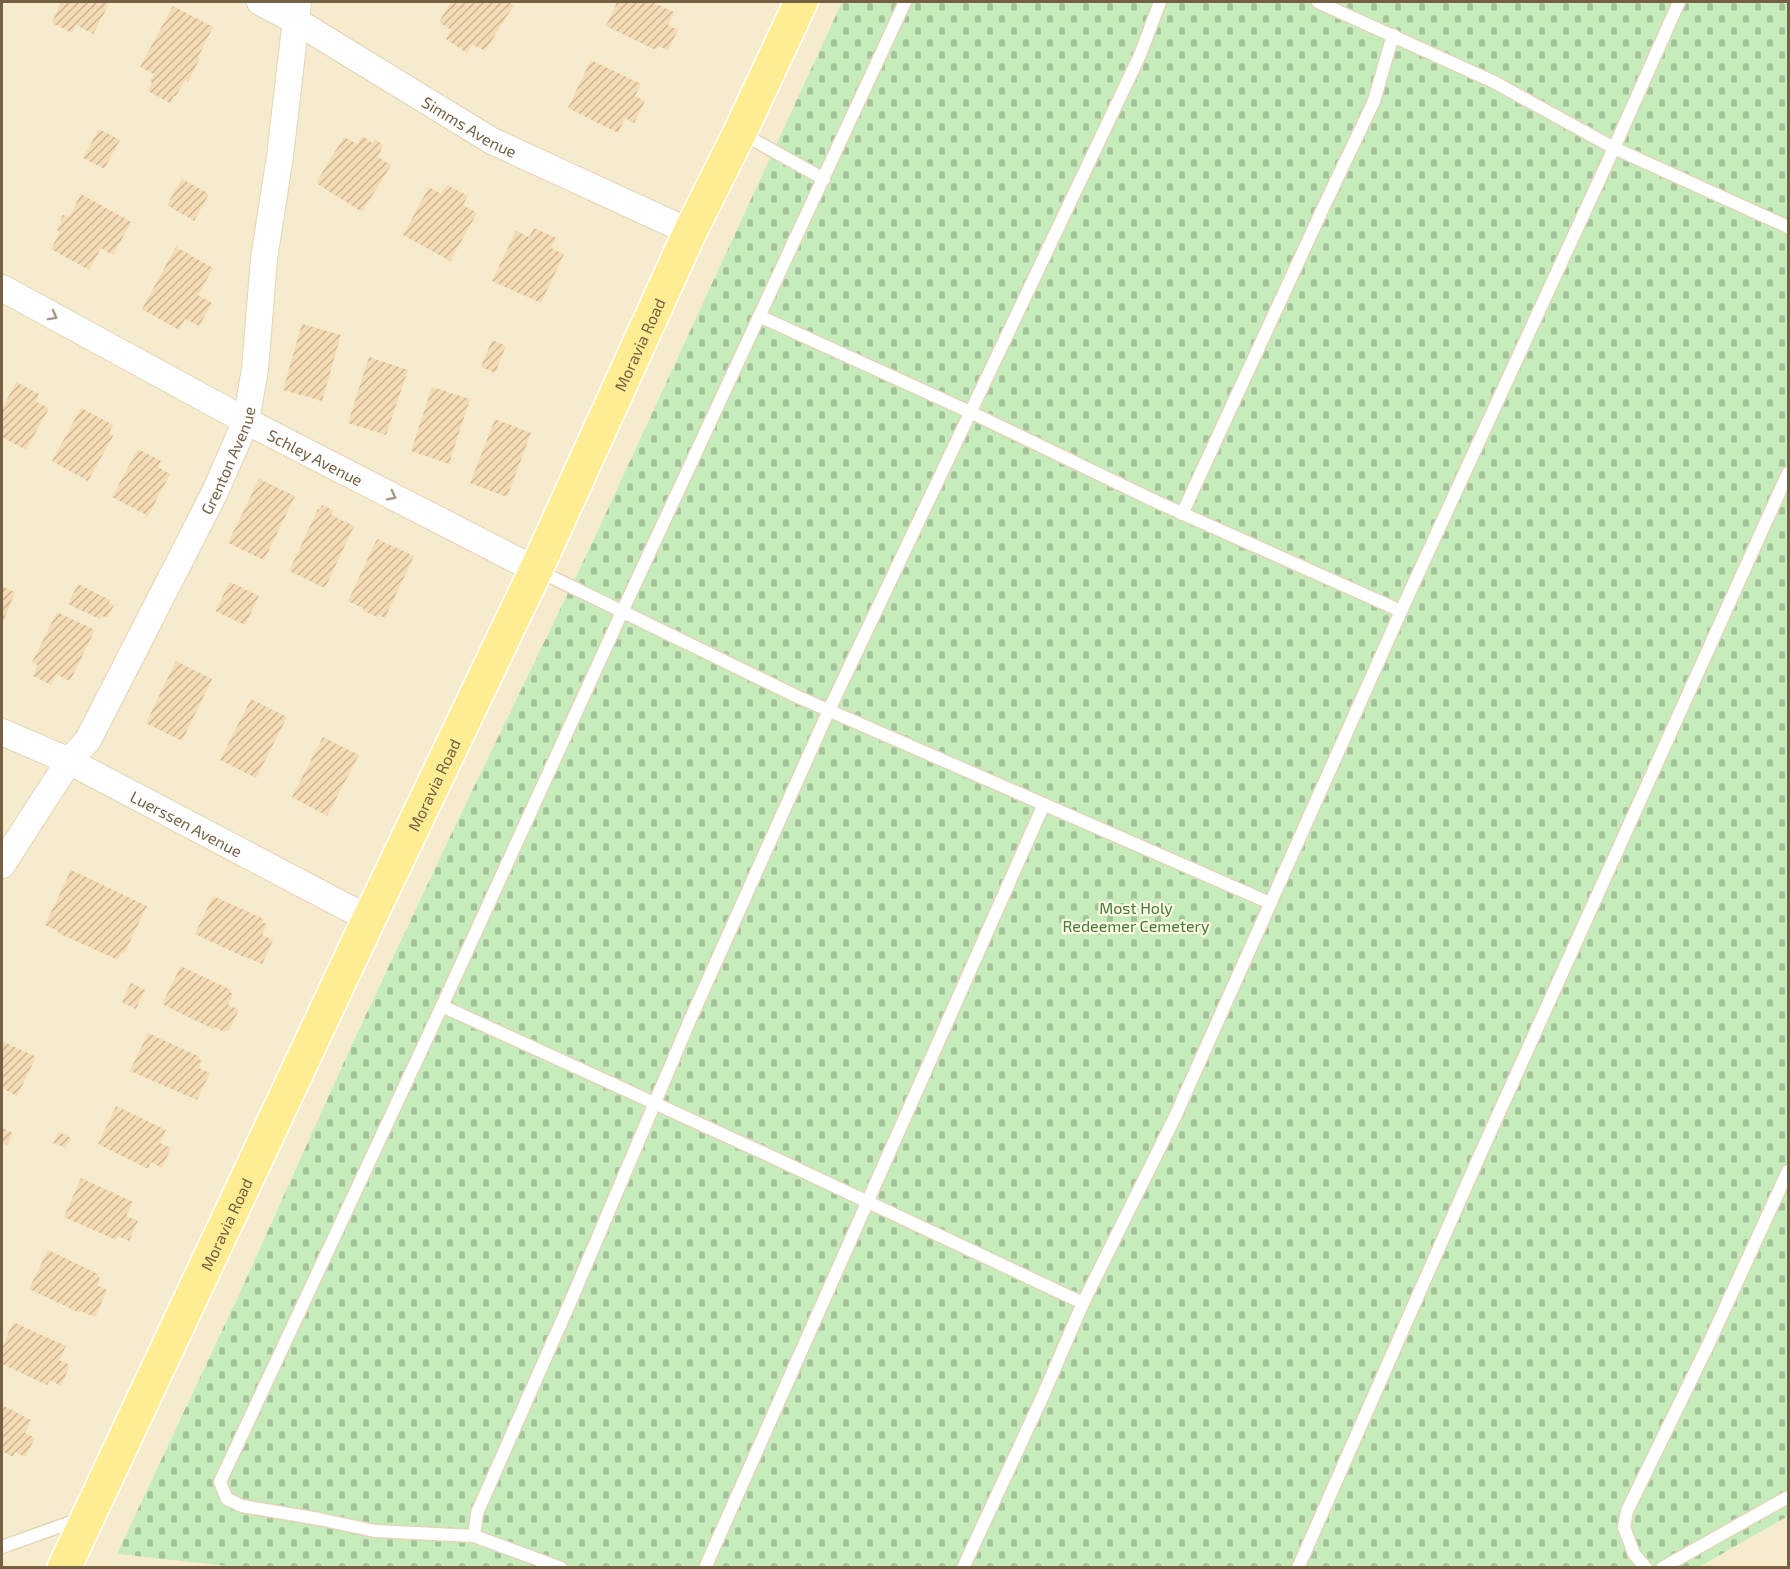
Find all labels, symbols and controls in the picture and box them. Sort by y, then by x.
street label: Simms Avenue [419,91,520,161]
street label: Moravia Road [609,295,668,394]
one-way arrow [47,309,57,320]
street label: Grenton Avenue [196,405,258,517]
street label: Schley Avenue [265,424,366,489]
one-way arrow [386,489,396,500]
street label: Moravia Road [403,735,463,834]
street label: Luerssen Avenue [128,786,246,860]
park label: Most Holy Redeemer Cemetery [1063,898,1210,935]
street label: Moravia Road [196,1175,256,1273]

